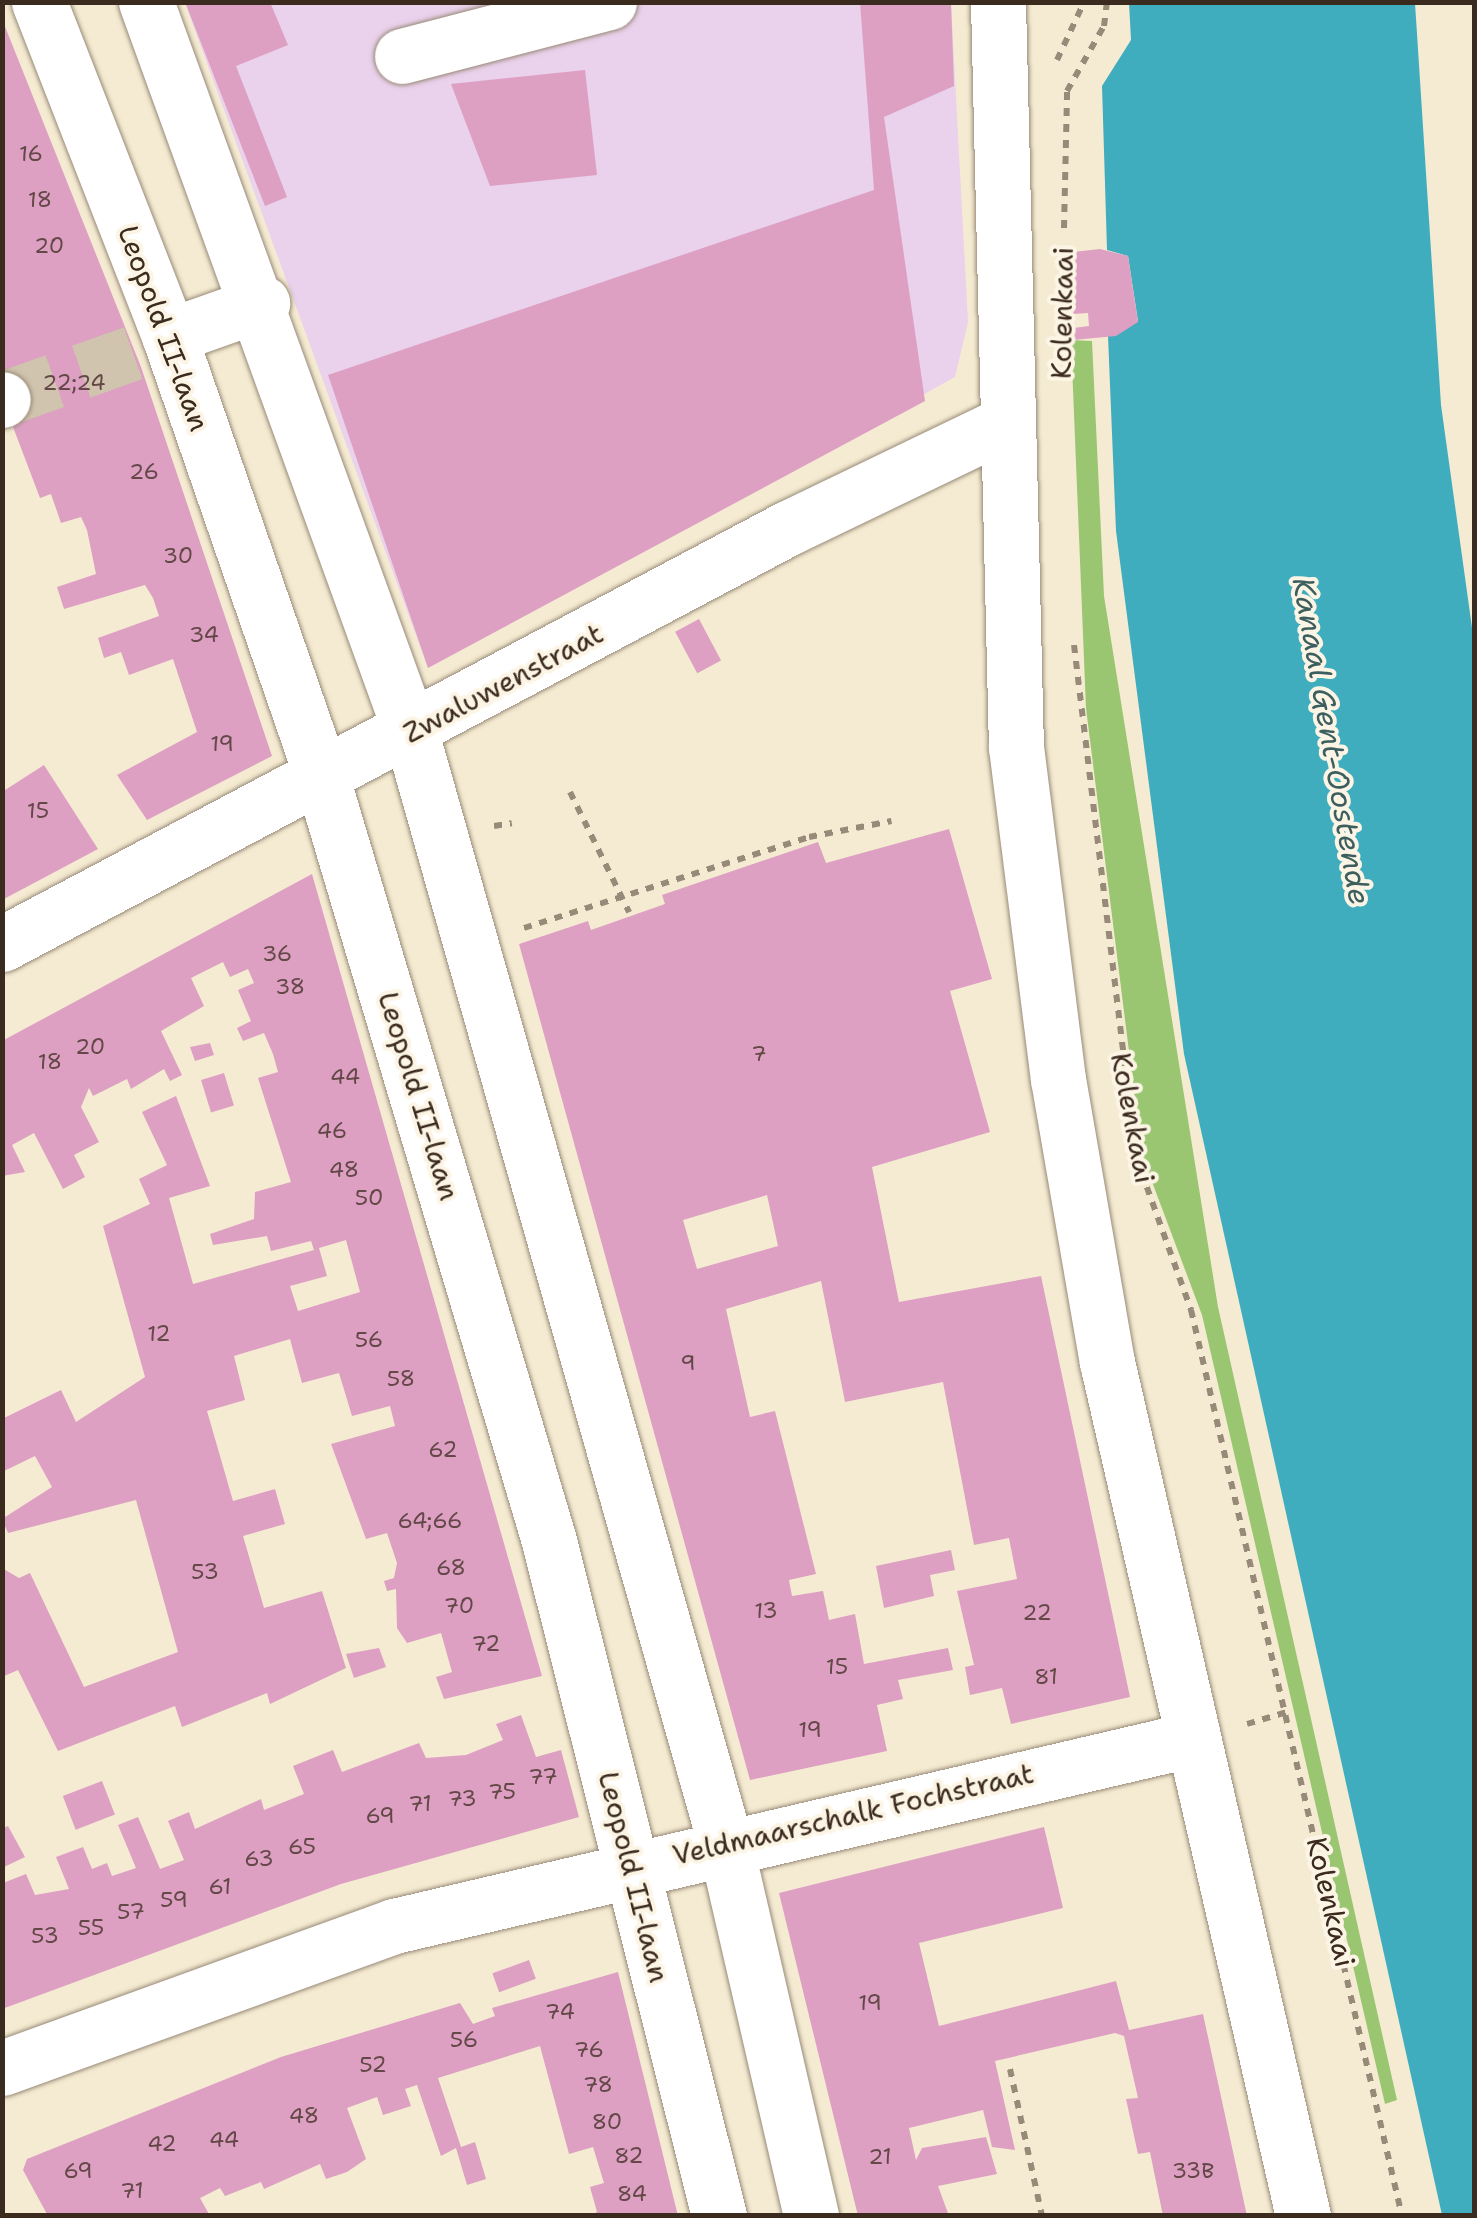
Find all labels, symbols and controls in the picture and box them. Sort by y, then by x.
house number: 16 [19,141,43,167]
house number: 18 [28,187,52,213]
street label: Leopold II-laan [111,221,217,435]
house number: 20 [34,233,64,259]
street label: Kolenkaai [1044,246,1080,380]
house number: 22;24 [42,370,106,396]
house number: 26 [129,459,159,485]
house number: 30 [163,543,193,569]
water label: Kanaal Gent-Oostende [1284,574,1378,908]
street label: Zwaluwenstraat [397,616,609,750]
house number: 34 [189,622,219,648]
house number: 19 [210,731,234,757]
house number: 15 [27,798,49,824]
house number: 36 [262,941,292,967]
house number: 38 [275,974,305,1000]
street label: Leopold II-laan [371,988,467,1204]
house number: 20 [75,1034,105,1060]
house number: 7 [751,1041,767,1067]
house number: 18 [38,1049,62,1075]
street label: Kolenkaai [1104,1050,1162,1186]
house number: 44 [330,1064,360,1090]
house number: 46 [317,1118,347,1144]
house number: 48 [329,1157,359,1183]
house number: 50 [355,1185,383,1211]
house number: 12 [147,1321,171,1347]
house number: 56 [355,1327,383,1353]
house number: 9 [680,1350,696,1376]
house number: 58 [387,1366,415,1392]
house number: 62 [428,1437,458,1463]
house number: 64;66 [397,1508,463,1534]
house number: 68 [436,1555,466,1581]
house number: 53 [191,1559,219,1585]
house number: 70 [444,1593,474,1619]
house number: 13 [754,1598,778,1624]
house number: 22 [1022,1600,1052,1626]
house number: 72 [472,1631,500,1657]
house number: 15 [826,1654,848,1680]
house number: 81 [1034,1664,1058,1690]
house number: 19 [798,1717,822,1743]
street label: Veldmaarschalk Fochstraat [669,1756,1037,1872]
house number: 77 [528,1764,558,1790]
street label: Leopold II-laan [592,1768,676,1986]
house number: 75 [488,1779,516,1805]
house number: 73 [447,1786,477,1812]
house number: 71 [408,1791,432,1817]
house number: 69 [365,1803,395,1829]
house number: 65 [288,1834,316,1860]
street label: Kolenkaai [1300,1834,1362,1970]
house number: 63 [244,1846,274,1872]
house number: 61 [209,1874,231,1900]
house number: 59 [160,1887,188,1913]
house number: 57 [117,1899,145,1925]
house number: 55 [78,1915,104,1941]
house number: 53 [31,1923,59,1949]
house number: 19 [858,1990,882,2016]
house number: 74 [545,1999,575,2025]
house number: 56 [450,2027,478,2053]
house number: 76 [574,2037,604,2063]
house number: 52 [359,2052,387,2078]
house number: 78 [583,2072,613,2098]
house number: 48 [289,2103,319,2129]
house number: 80 [592,2109,622,2135]
house number: 44 [209,2127,239,2153]
house number: 42 [147,2131,177,2157]
house number: 82 [614,2143,644,2169]
house number: 21 [868,2144,892,2170]
house number: 69 [63,2158,93,2184]
house number: 33B [1172,2158,1214,2184]
house number: 71 [120,2178,144,2204]
house number: 84 [617,2181,647,2207]

